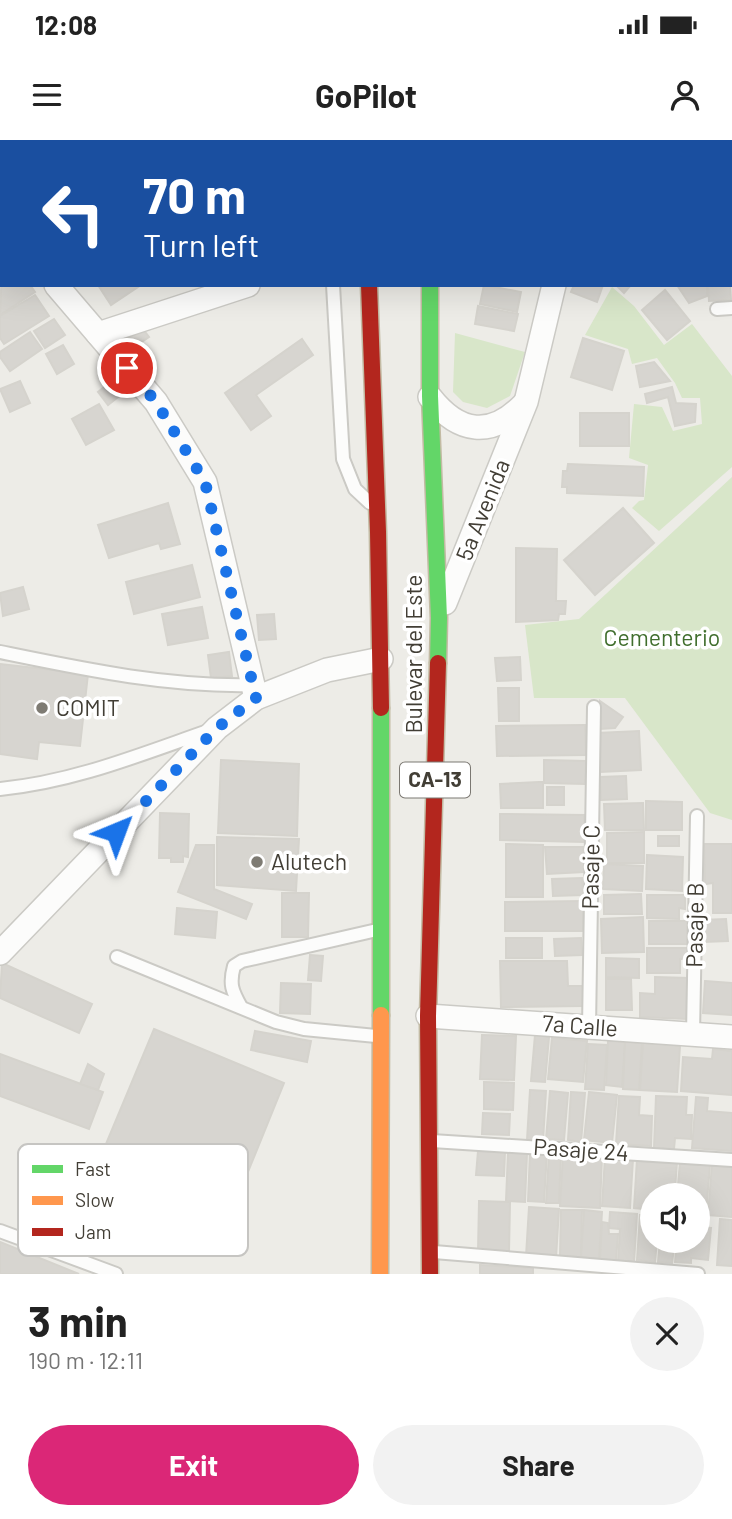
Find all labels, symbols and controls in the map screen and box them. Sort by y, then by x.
text: 12:08 [35,9,97,40]
icon: menu [28,76,66,114]
text: GoPilot [315,76,417,114]
icon: person [666,76,704,114]
text: 70 m [143,165,246,224]
icon: left [28,168,119,259]
text: Turn left [143,225,260,263]
pin [97,338,157,398]
icon: arrive [108,349,146,387]
street label: 5a Avenida [449,455,515,564]
street label: Bulevar del Este [399,574,427,734]
park label: Cementerio [604,623,720,651]
place label: COMIT [56,693,120,721]
marker: COMIT [34,700,50,716]
road number: CA-13 [400,762,470,798]
position arrow [79,795,153,869]
street label: Pasaje C [575,824,605,910]
place label: Alutech [271,847,347,875]
marker: Alutech [249,854,265,870]
street label: Pasaje B [679,882,709,968]
street label: 7a Calle [541,1008,619,1042]
street label: Pasaje 24 [532,1132,630,1166]
legend [18,1144,248,1256]
text: Fast [75,1157,111,1180]
map controls [640,1183,710,1253]
button: sound [640,1183,710,1253]
text: Slow [75,1188,114,1211]
text: Jam [75,1220,111,1243]
text: 3 min [28,1295,128,1345]
button: close [630,1297,704,1371]
text: 190 m · 12:11 [28,1346,143,1374]
button: Exit [28,1425,359,1505]
button: Share [373,1425,704,1505]

